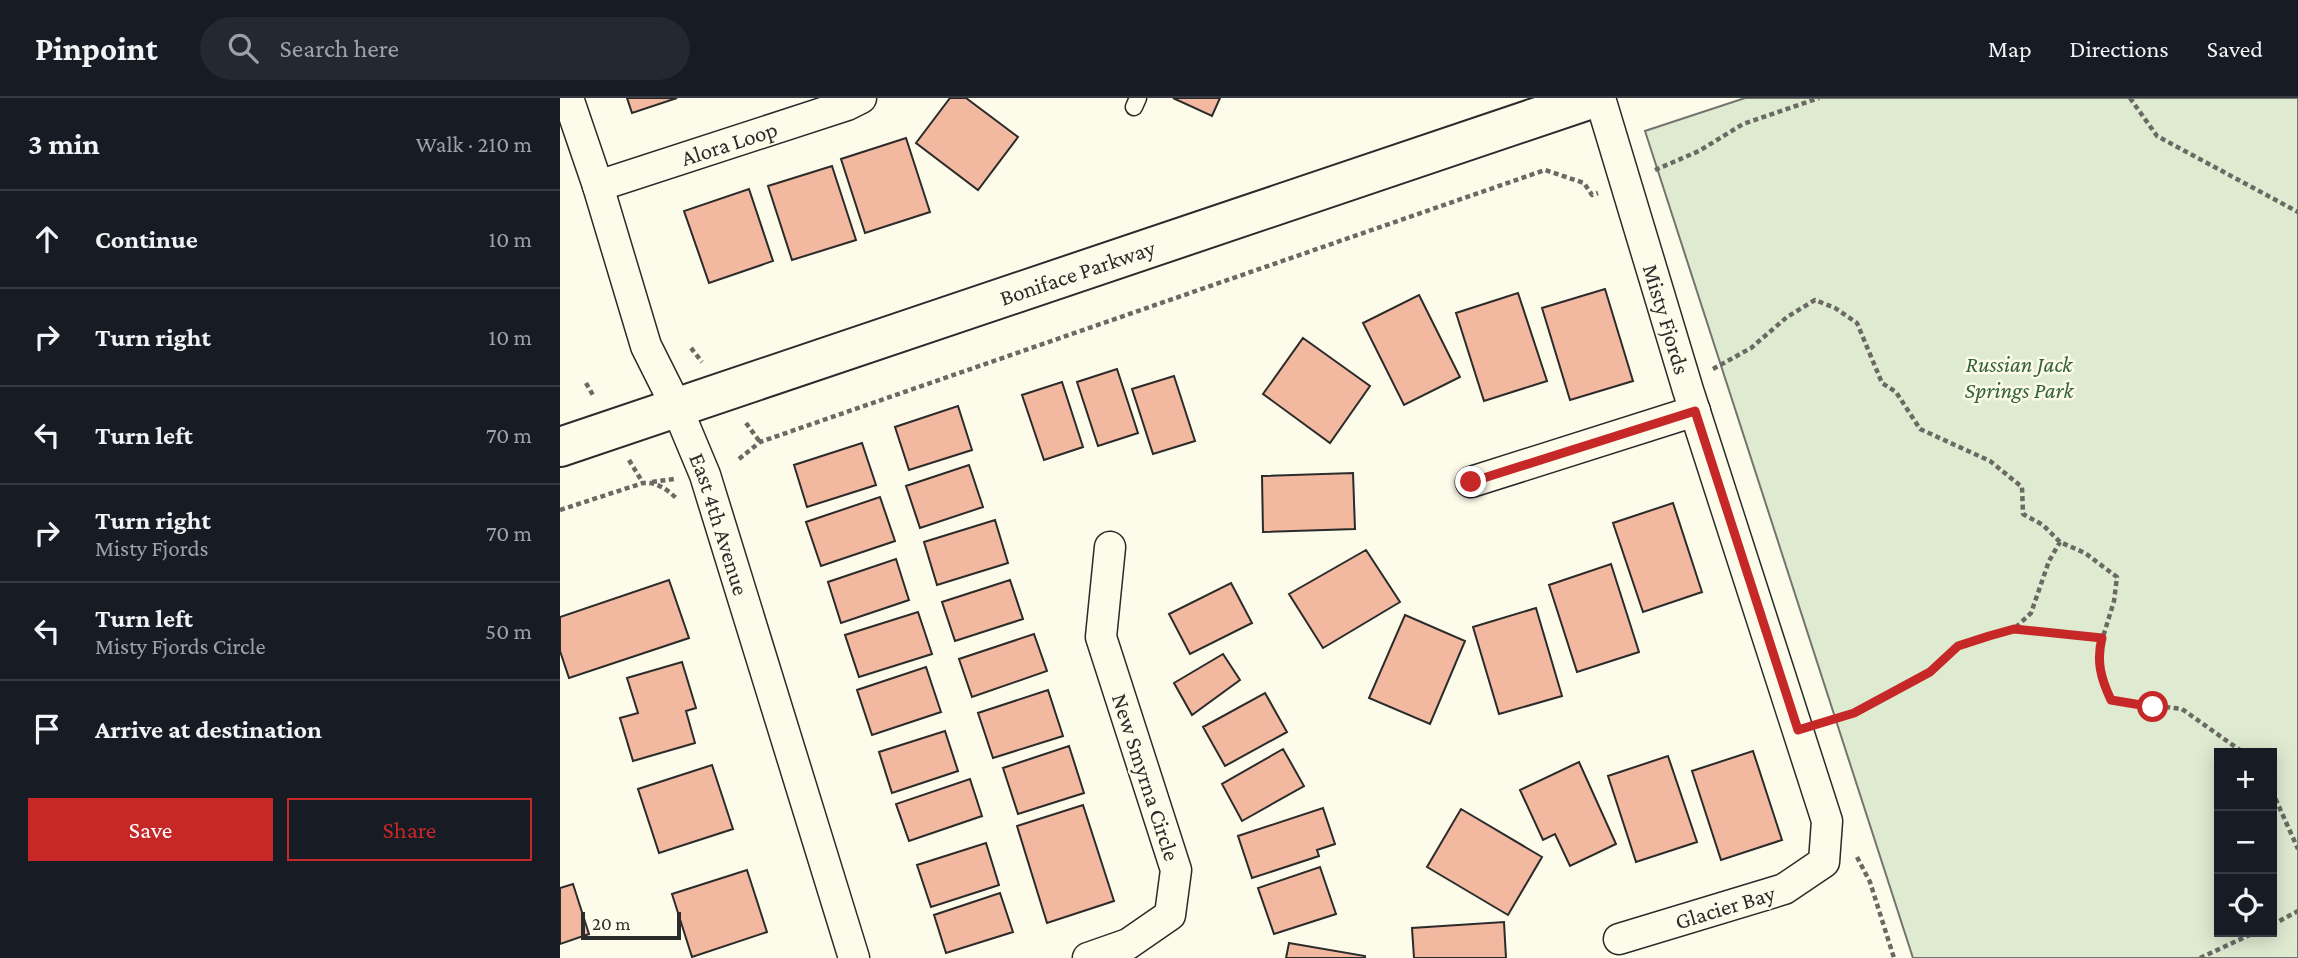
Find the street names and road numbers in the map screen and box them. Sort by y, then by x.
street label: Alora Loop [678,116,781,171]
street label: Boniface Parkway [996,234,1159,311]
street label: Misty Fjords [1638,261,1695,377]
street label: East 4th Avenue [684,449,754,598]
street label: New Smyrna Circle [1107,690,1185,864]
street label: Glacier Bay [1672,879,1778,935]

